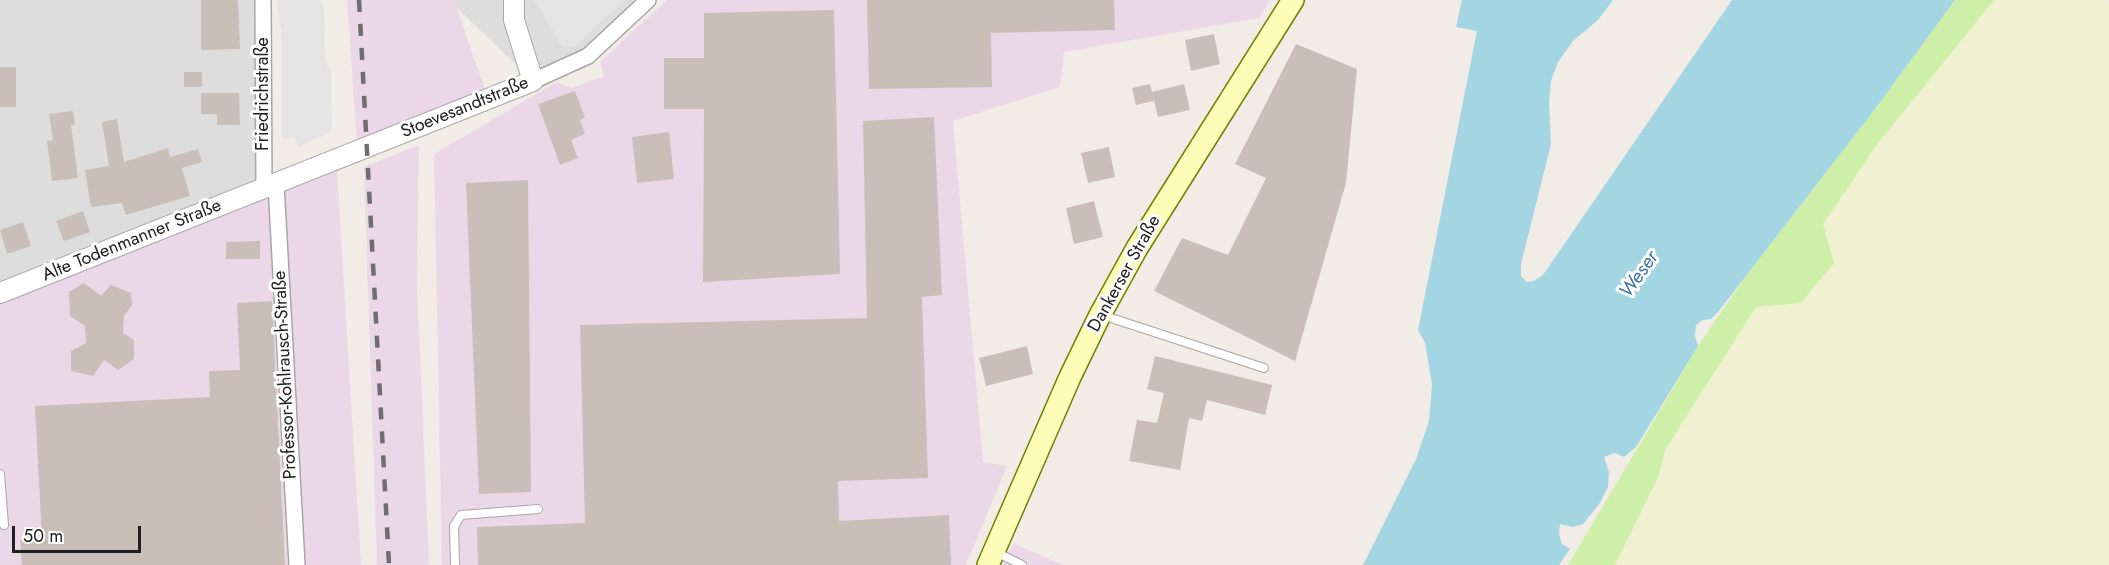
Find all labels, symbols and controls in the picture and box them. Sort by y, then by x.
street label: Friedrichstraße [253,37,275,151]
street label: Stoevesandtstraße [398,73,532,143]
street label: Alte Todenmanner Straße [39,195,225,287]
street label: Dankerser Straße [1084,212,1166,336]
water label: Weser [1615,247,1665,303]
street label: Professor-Kohlrausch-Straße [270,270,302,480]
scale bar [15,514,144,552]
text: 50 m [23,523,63,549]

